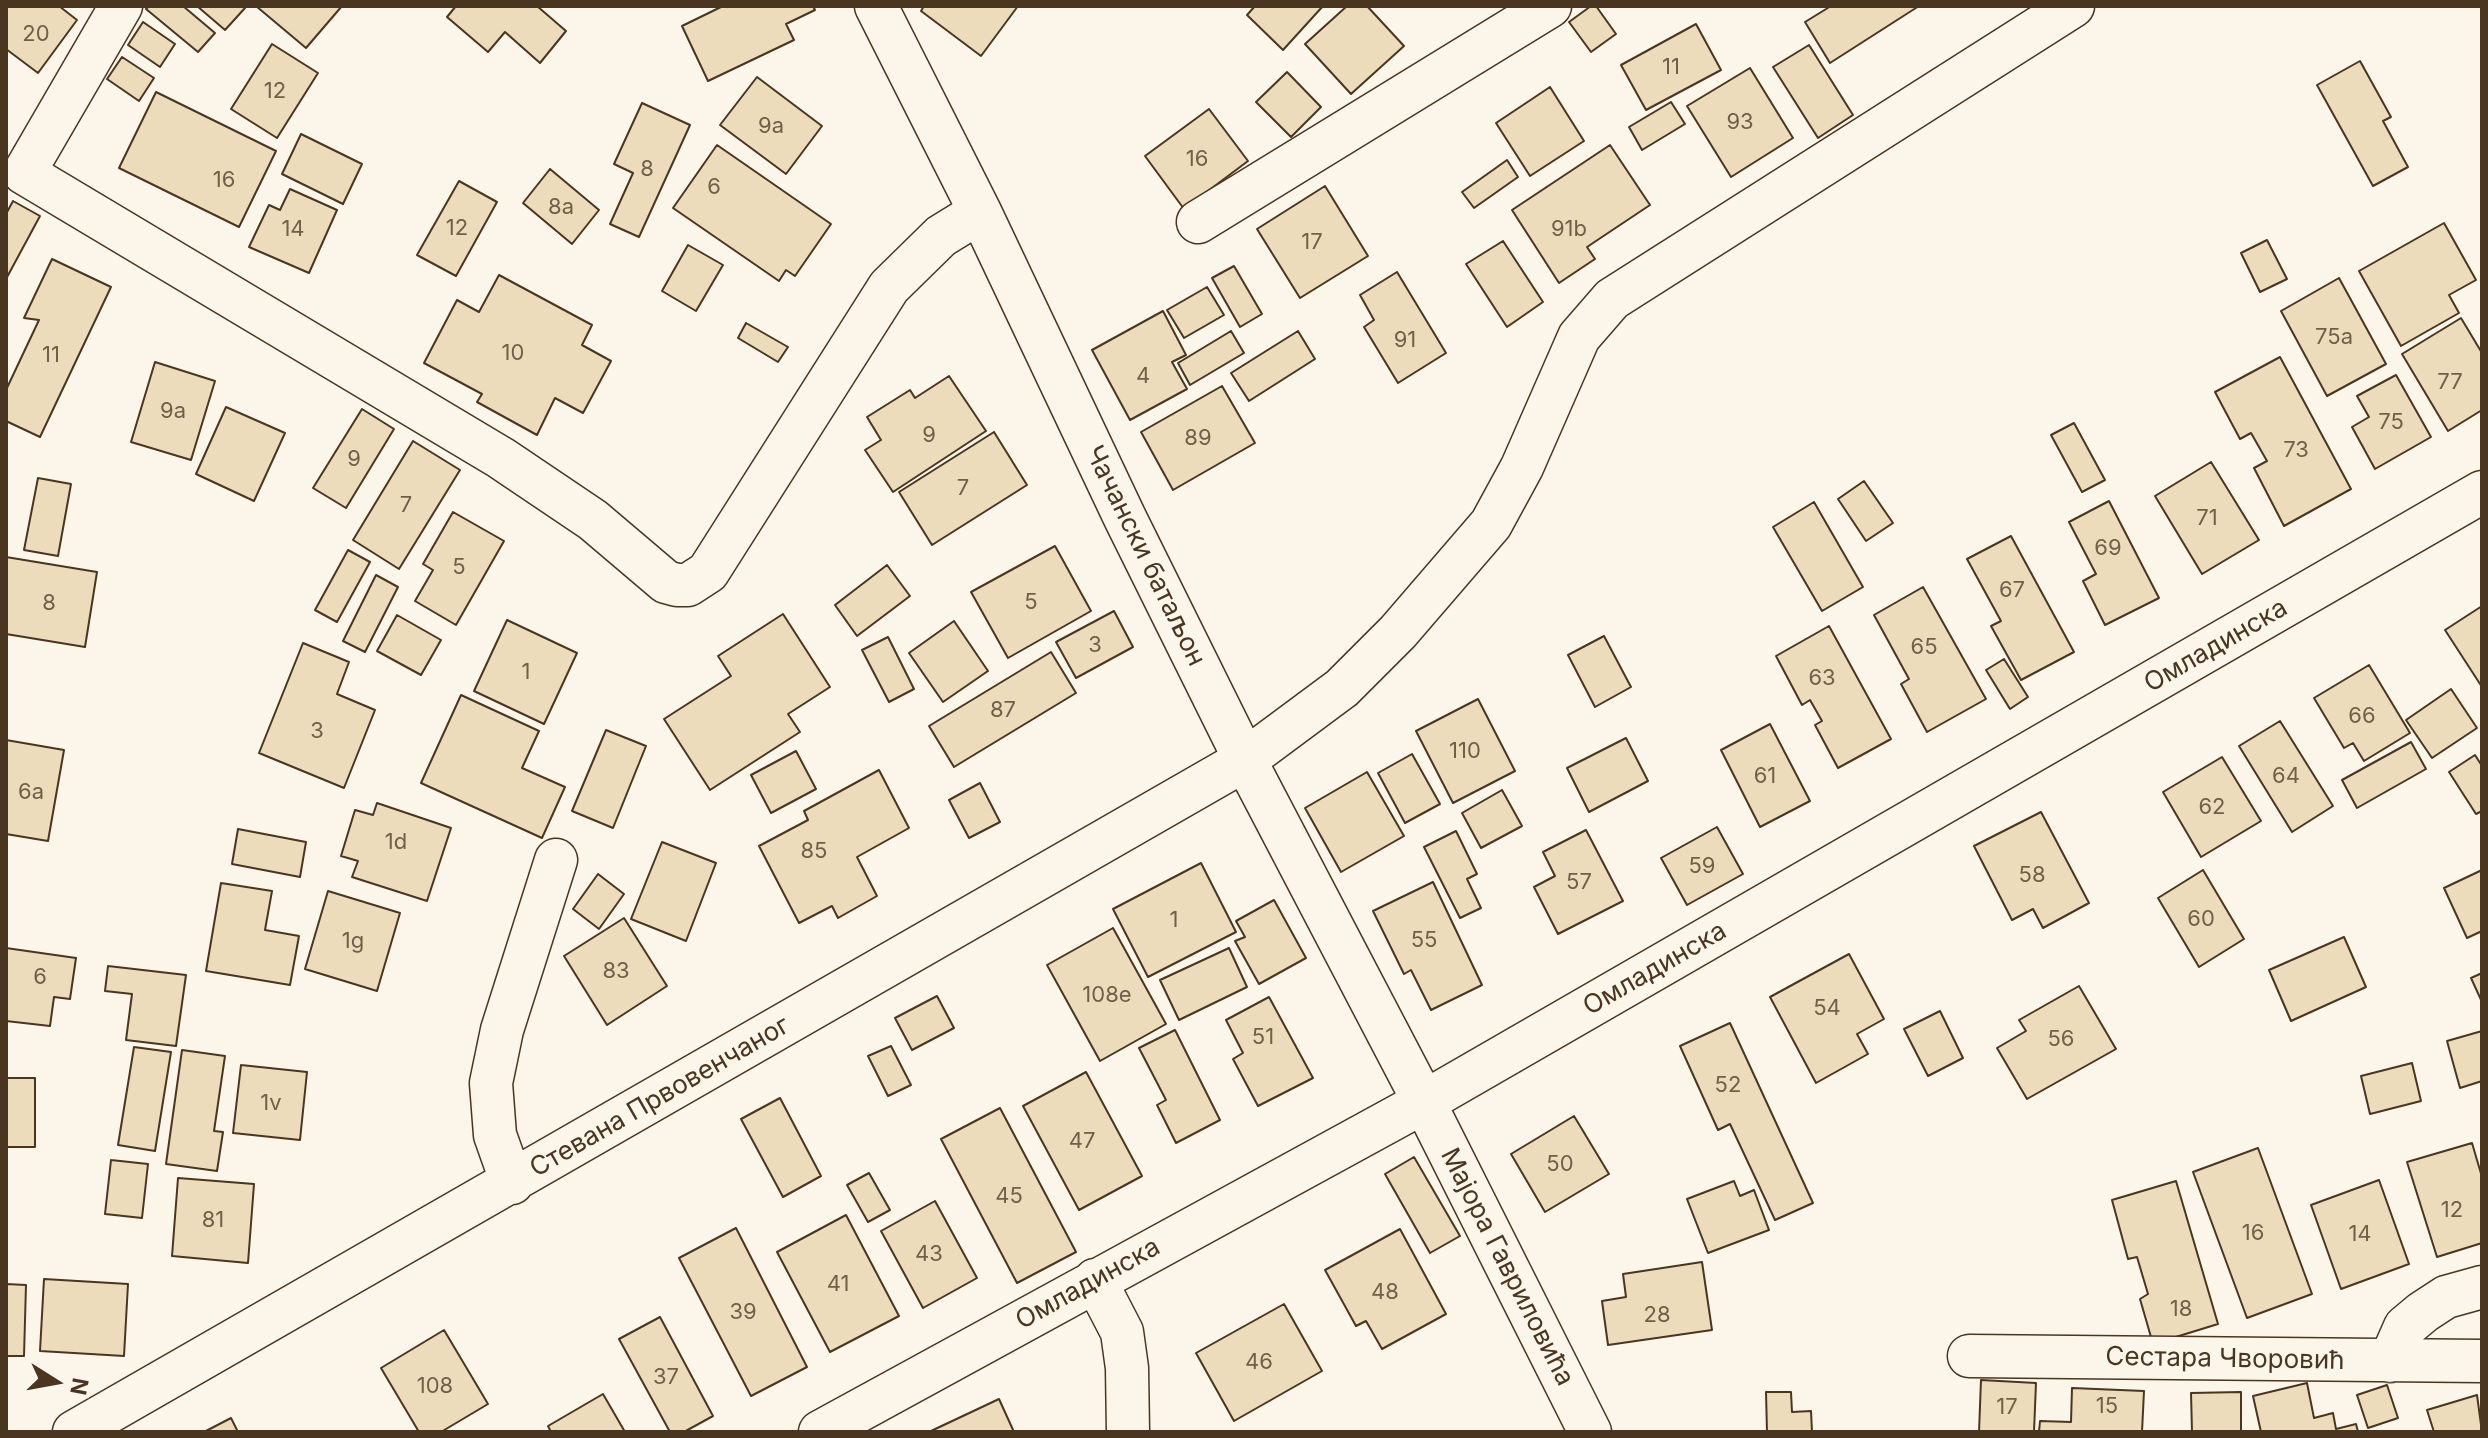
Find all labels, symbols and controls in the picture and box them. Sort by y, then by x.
house number: 20 [22,21,50,47]
house number: 11 [1662,54,1680,80]
house number: 12 [264,78,286,104]
house number: 93 [1726,109,1754,135]
house number: 9a [758,113,784,139]
house number: 16 [1186,146,1208,172]
house number: 8 [640,156,654,182]
house number: 16 [213,167,235,193]
house number: 6 [707,174,721,200]
house number: 8a [548,194,574,220]
house number: 12 [446,215,468,241]
house number: 14 [281,216,305,242]
house number: 91b [1551,216,1587,242]
house number: 17 [1301,229,1323,255]
house number: 75a [2315,324,2353,350]
house number: 91 [1394,327,1416,353]
house number: 10 [502,340,524,366]
house number: 11 [42,342,60,368]
house number: 4 [1136,363,1150,389]
house number: 77 [2437,369,2463,395]
house number: 9a [160,398,186,424]
house number: 75 [2378,409,2404,435]
house number: 9 [922,422,936,448]
house number: 89 [1184,425,1212,451]
house number: 73 [2283,437,2309,463]
street label: Чачански батаљон [1078,441,1212,671]
house number: 9 [347,446,361,472]
house number: 7 [957,475,969,501]
house number: 7 [400,492,412,518]
house number: 71 [2196,505,2218,531]
house number: 69 [2094,535,2122,561]
house number: 5 [452,554,466,580]
house number: 67 [1999,577,2025,603]
house number: 5 [1024,589,1038,615]
house number: 8 [42,590,56,616]
street label: Омладинска [2139,592,2293,700]
house number: 3 [1088,632,1102,658]
house number: 65 [1910,634,1938,660]
house number: 1 [522,659,530,685]
house number: 63 [1808,665,1836,691]
house number: 87 [990,697,1016,723]
house number: 66 [2348,703,2376,729]
house number: 3 [310,718,324,744]
house number: 110 [1449,738,1481,764]
house number: 61 [1754,763,1776,789]
house number: 64 [2272,763,2300,789]
house number: 6a [18,779,44,805]
house number: 62 [2198,794,2226,820]
house number: 1d [385,829,407,855]
house number: 85 [801,838,827,864]
house number: 59 [1688,853,1716,879]
house number: 58 [2019,862,2045,888]
house number: 57 [1566,869,1592,895]
house number: 60 [2187,906,2215,932]
house number: 1 [1170,907,1178,933]
street label: Омладинска [1578,915,1732,1023]
house number: 55 [1411,927,1437,953]
house number: 1g [342,928,364,954]
house number: 83 [602,958,630,984]
house number: 6 [33,964,47,990]
house number: 108e [1082,982,1132,1008]
house number: 54 [1813,995,1841,1021]
street label: Стевана Првовенчаног [524,1010,796,1184]
house number: 51 [1252,1024,1274,1050]
house number: 56 [2047,1026,2075,1052]
house number: 52 [1715,1072,1741,1098]
house number: 1v [260,1090,282,1116]
house number: 47 [1069,1128,1095,1154]
street label: Мајора Гавриловића [1434,1143,1580,1391]
house number: 50 [1546,1151,1574,1177]
house number: 45 [995,1183,1023,1209]
house number: 12 [2441,1197,2463,1223]
house number: 81 [202,1207,224,1233]
house number: 16 [2242,1220,2264,1246]
house number: 14 [2348,1221,2372,1247]
street label: Омладинска [1010,1232,1166,1336]
house number: 43 [915,1241,943,1267]
house number: 41 [827,1271,849,1297]
house number: 48 [1371,1279,1399,1305]
house number: 18 [2170,1296,2192,1322]
house number: 39 [729,1299,757,1325]
house number: 28 [1643,1302,1671,1328]
street label: Сестара Чворовић [2105,1341,2345,1377]
north arrow [16,1342,96,1422]
house number: 46 [1245,1349,1273,1375]
house number: 37 [653,1364,679,1390]
house number: 108 [417,1373,453,1399]
text: N [65,1376,94,1397]
house number: 15 [2096,1393,2118,1419]
house number: 17 [1996,1394,2018,1420]

